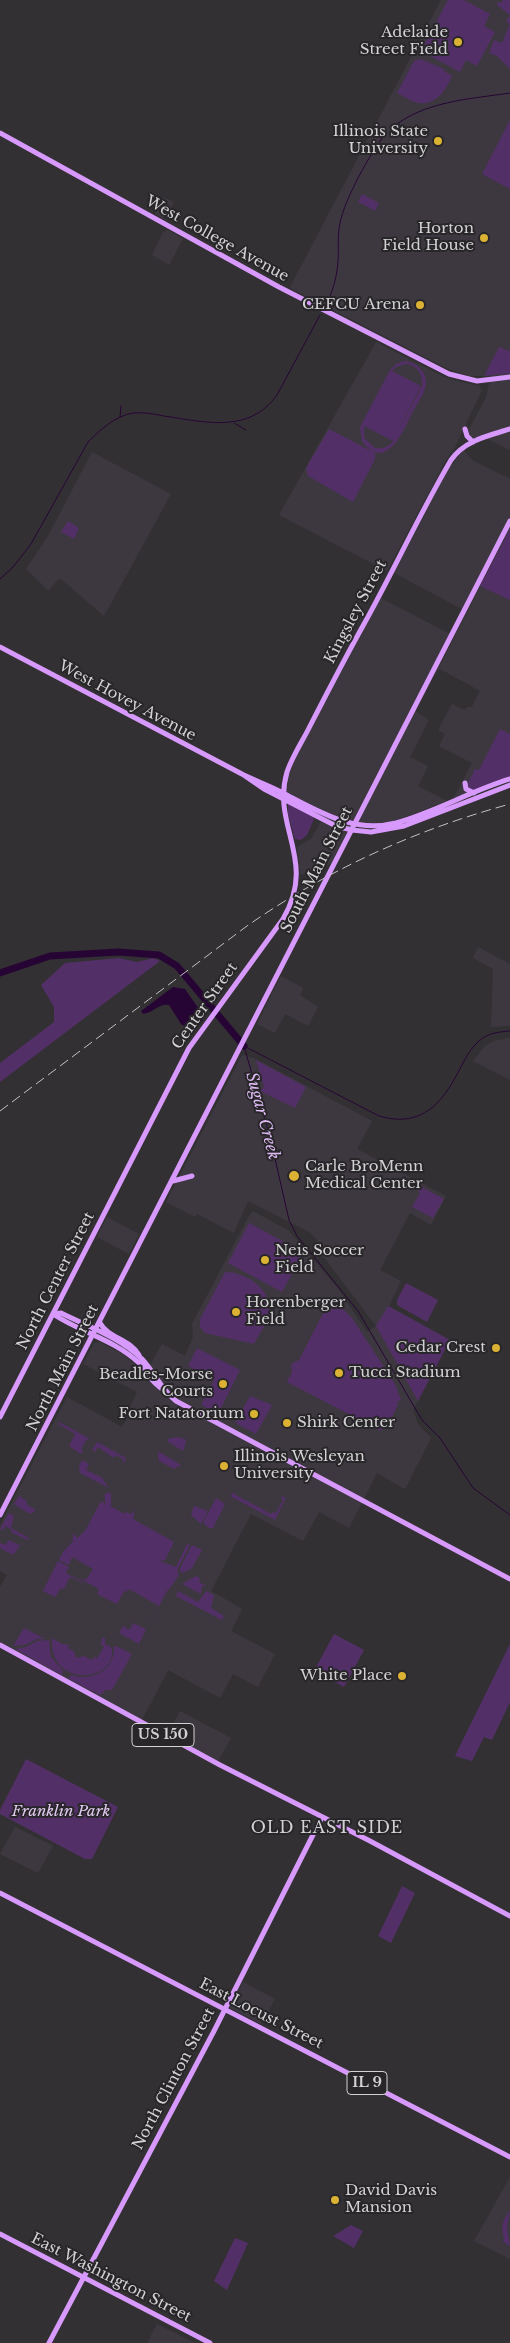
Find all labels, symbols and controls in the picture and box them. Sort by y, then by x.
place label: Adelaide Street Field [360,24,448,59]
marker: Adelaide Street Field [452,36,464,48]
place label: Illinois State University [333,123,428,158]
marker: Illinois State University [432,135,444,147]
street label: West College Avenue [142,192,292,286]
place label: Horton Field House [382,220,474,255]
marker: Horton Field House [478,232,490,244]
place label: CEFCU Arena [302,296,410,314]
marker: CEFCU Arena [414,299,426,311]
street label: Kingsley Street [321,557,391,667]
street label: West Hovey Avenue [55,657,199,745]
street label: South Main Street [277,804,357,936]
street label: Center Street [168,959,242,1053]
water label: Sugar Creek [241,1070,283,1162]
place label: Carle BroMenn Medical Center [305,1158,423,1193]
marker: Carle BroMenn Medical Center [287,1169,301,1183]
street label: North Center Street [13,1209,99,1353]
place label: Neis Soccer Field [275,1242,364,1277]
marker: Neis Soccer Field [259,1254,271,1266]
place label: Horenberger Field [246,1294,345,1329]
street label: North Main Street [23,1302,103,1434]
marker: Horenberger Field [230,1306,242,1318]
place label: Cedar Crest [395,1339,486,1357]
marker: Cedar Crest [490,1342,502,1354]
place label: Tucci Stadium [349,1364,461,1382]
place label: Beadles-Morse Courts [99,1366,213,1401]
marker: Tucci Stadium [333,1367,345,1379]
marker: Beadles-Morse Courts [217,1378,229,1390]
place label: Fort Natatorium [118,1405,244,1423]
marker: Fort Natatorium [248,1408,260,1420]
place label: Shirk Center [297,1414,395,1432]
marker: Shirk Center [281,1417,293,1429]
place label: Illinois Wesleyan University [234,1448,365,1483]
marker: Illinois Wesleyan University [218,1460,230,1472]
place label: White Place [300,1667,392,1685]
marker: White Place [396,1670,408,1682]
road number: US 150 [132,1724,194,1746]
park label: Franklin Park [12,1803,110,1821]
district label: OLD EAST SIDE [249,1818,405,1838]
street label: East Locust Street [196,1975,326,2053]
street label: North Clinton Street [129,2005,219,2153]
road number: IL 9 [347,2072,387,2094]
place label: David Davis Mansion [345,2182,437,2217]
marker: David Davis Mansion [329,2194,341,2206]
street label: East Washington Street [28,2230,194,2326]

